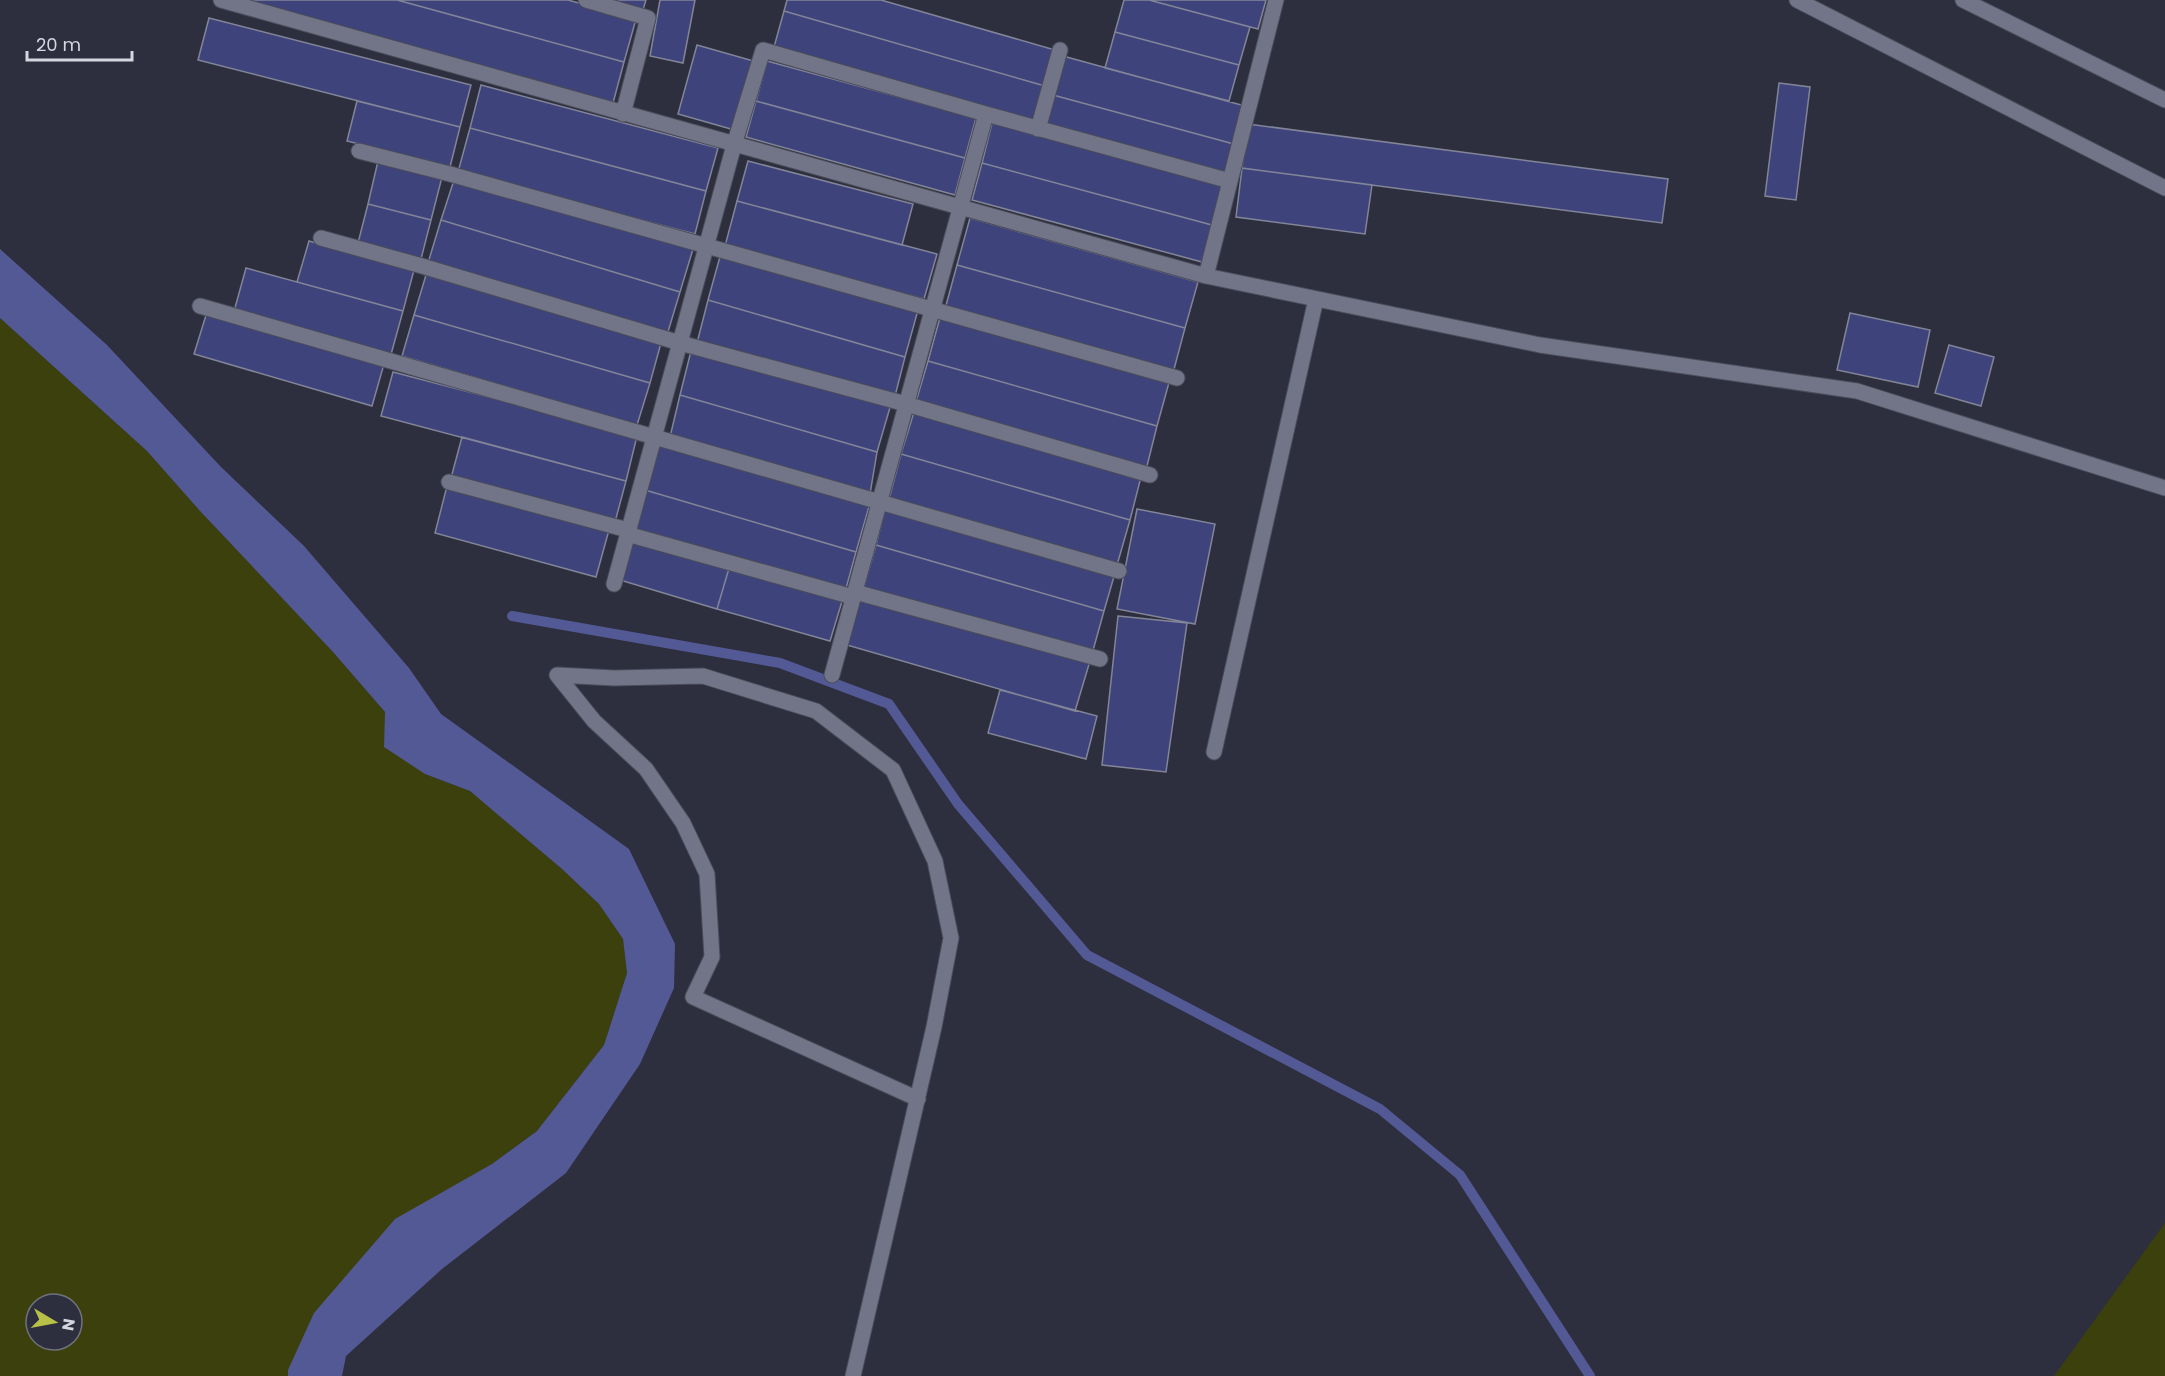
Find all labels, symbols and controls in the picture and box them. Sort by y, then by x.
scale bar [27,24,132,62]
text: 20 m [36,32,81,57]
north arrow [24,1292,84,1352]
text: N [56,1317,81,1332]

